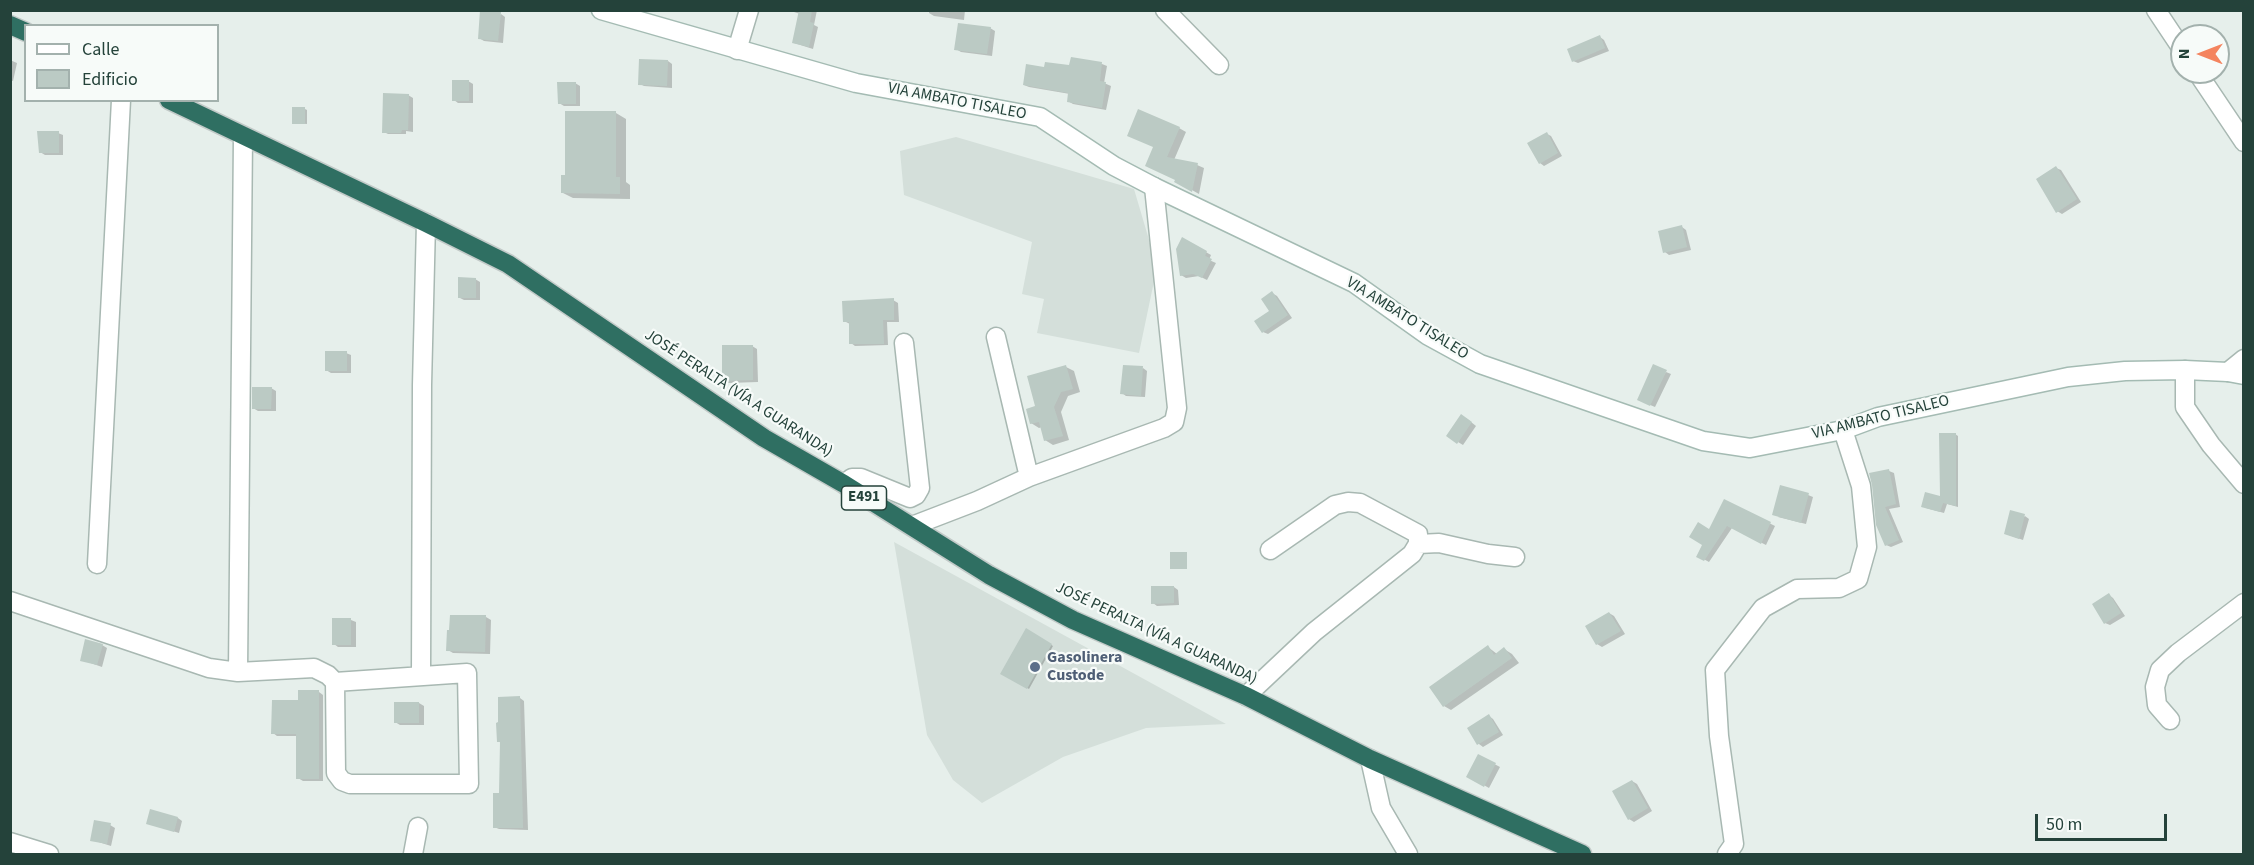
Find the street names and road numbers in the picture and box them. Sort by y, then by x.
street label: VIA AMBATO TISALEO [886,79,1028,125]
street label: VIA AMBATO TISALEO [1342,274,1472,364]
street label: JOSÉ PERALTA (VÍA A GUARANDA) [640,326,836,462]
street label: VIA AMBATO TISALEO [1810,392,1952,444]
road number: E491 [842,486,886,510]
street label: JOSÉ PERALTA (VÍA A GUARANDA) [1052,579,1260,689]

